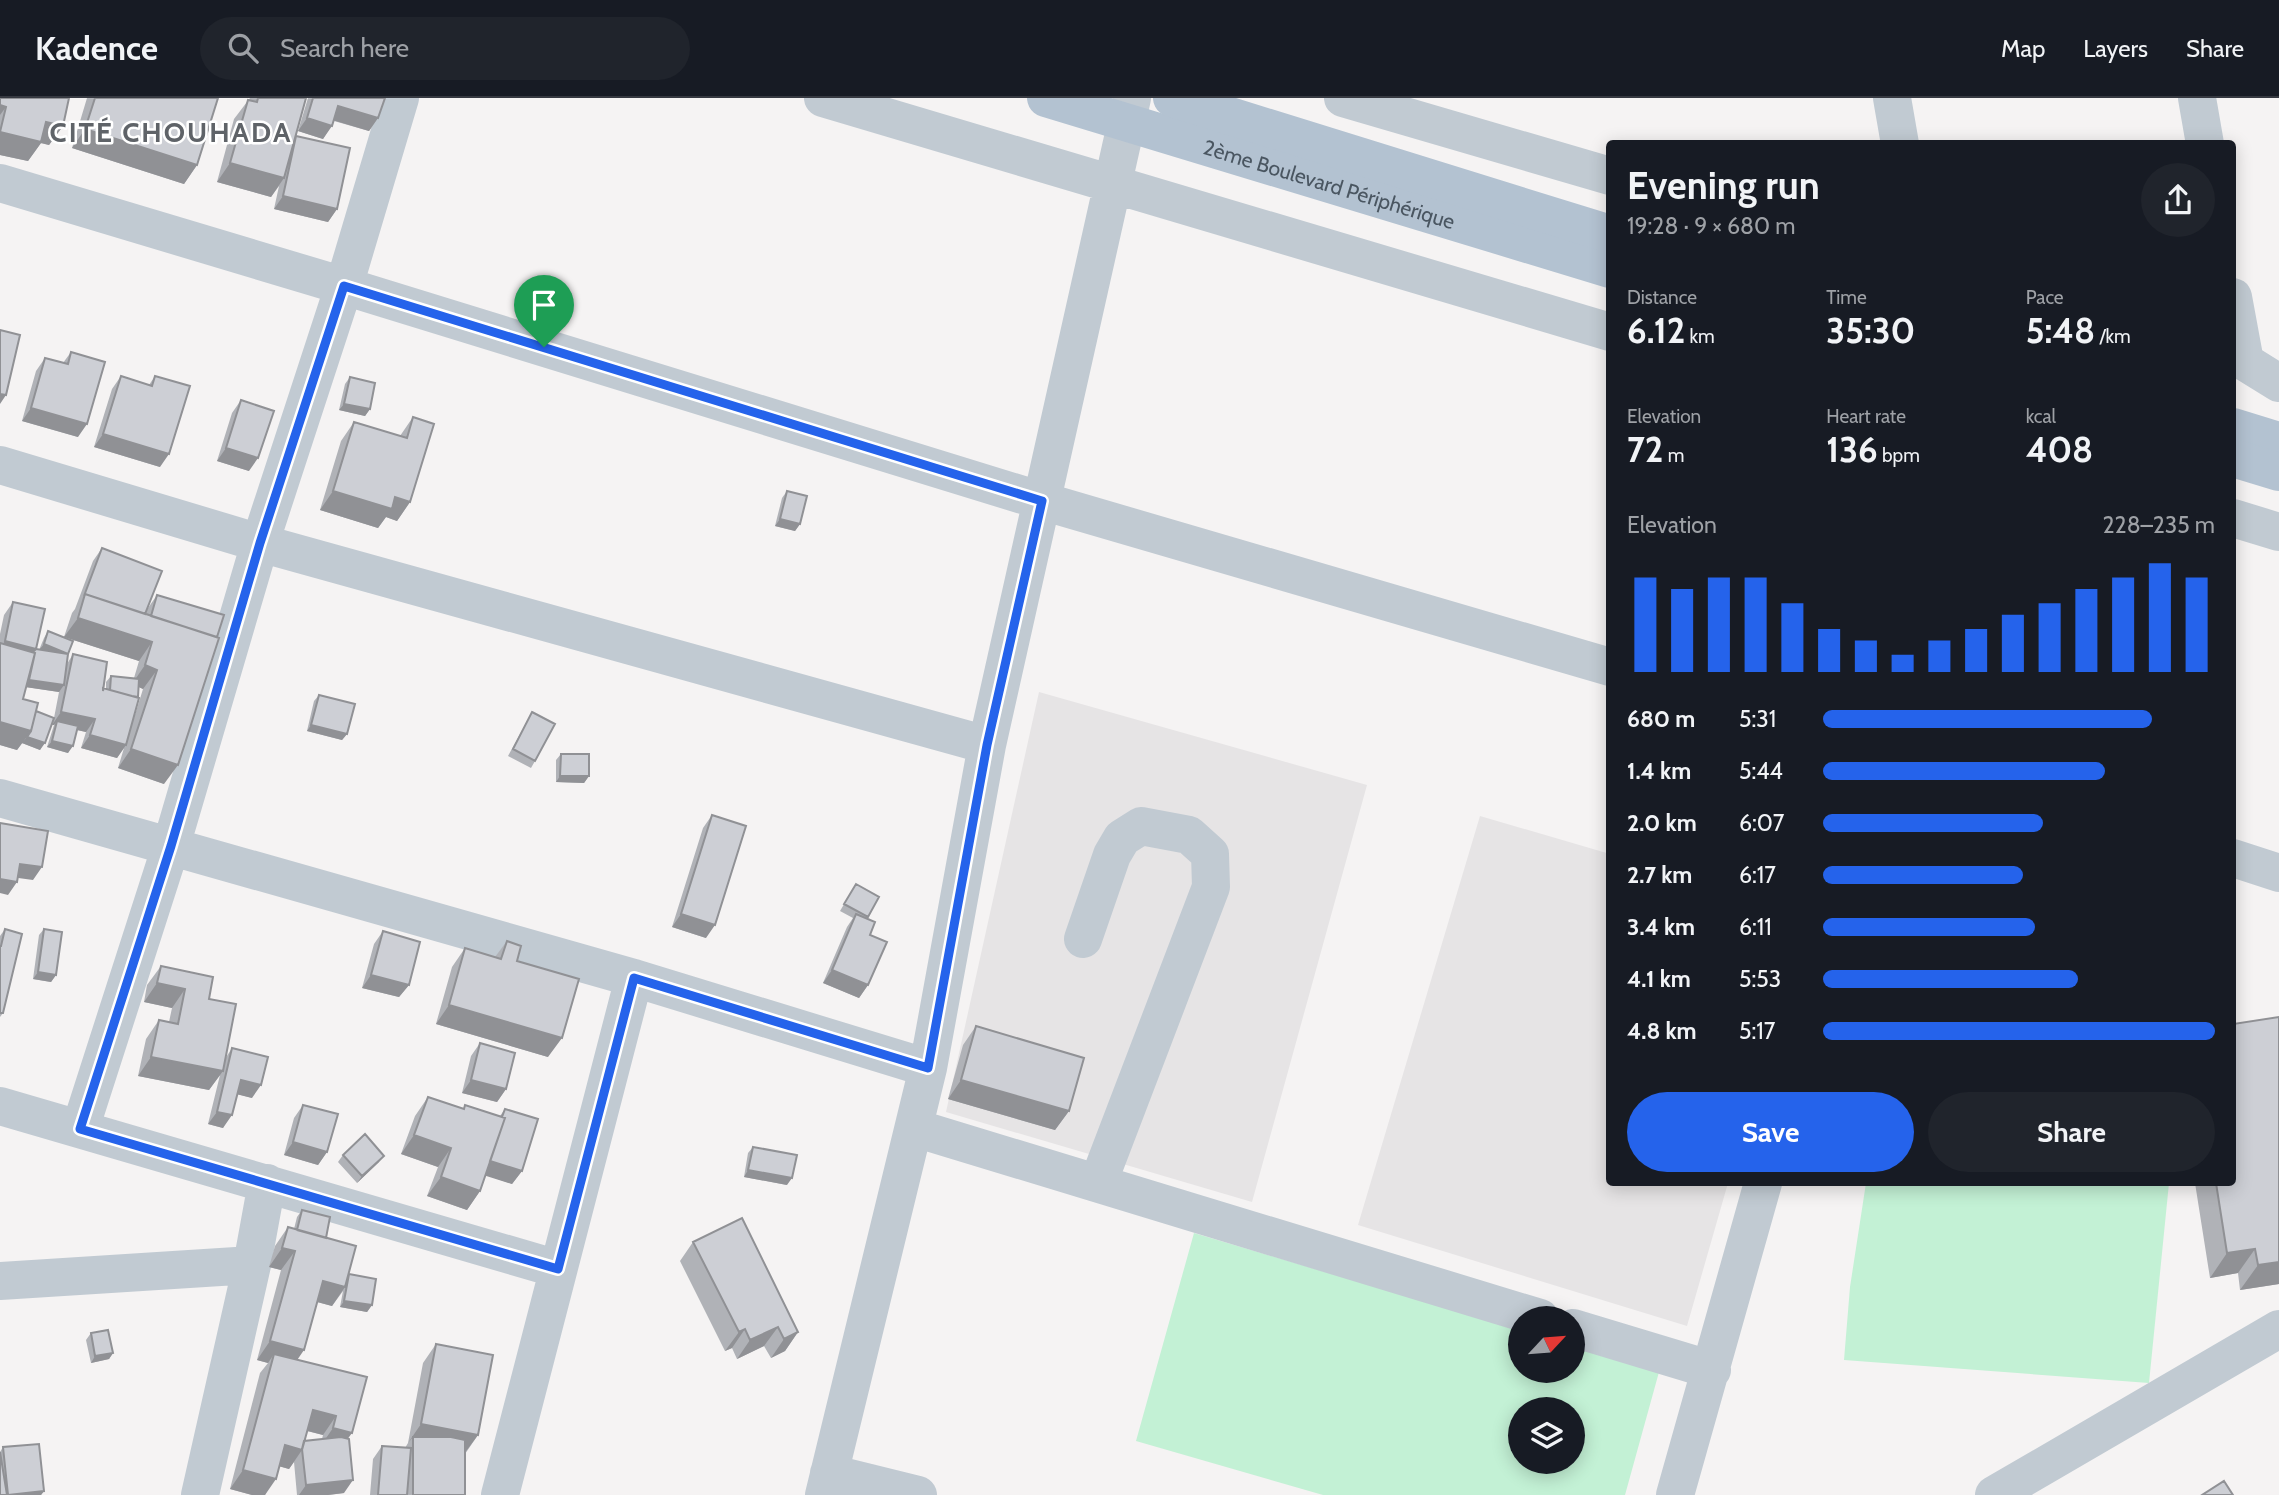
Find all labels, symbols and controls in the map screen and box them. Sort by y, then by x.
search box [200,17,690,80]
text: Kadence [35,28,158,68]
icon: search [224,29,262,67]
text: Search here [280,32,409,64]
text: Map [2001,34,2045,63]
text: Layers [2083,34,2148,63]
text: Share [2186,34,2244,63]
district label: CITÉ CHOUHADA [50,115,292,149]
street label: 2ème Boulevard Périphérique [1201,134,1458,234]
text: Evening run [1627,162,1820,209]
button: share [2141,163,2215,237]
text: 19:28 · 9 × 680 m [1627,212,1795,240]
pin [514,275,574,347]
icon: arrive [525,286,563,324]
text: Distance [1627,286,1697,309]
text: Time [1826,286,1867,309]
text: Pace [2026,286,2064,309]
text: 6.12 [1627,309,1685,352]
text: 35:30 [1826,309,1915,352]
text: 5:48 [2026,309,2095,352]
text: km [1685,325,1715,348]
text: /km [2095,325,2131,348]
text: Elevation [1627,405,1701,428]
text: Heart rate [1826,405,1906,428]
text: kcal [2026,405,2056,428]
text: 72 [1627,428,1663,471]
text: 136 [1826,428,1878,471]
text: 408 [2026,428,2093,471]
text: m [1663,444,1684,467]
text: bpm [1878,444,1920,467]
text: Elevation [1627,511,1717,539]
text: 228–235 m [2103,511,2215,539]
text: 680 m [1627,705,1695,733]
text: 5:31 [1739,705,1776,733]
text: 1.4 km [1627,757,1691,785]
text: 5:44 [1739,757,1783,785]
text: 2.0 km [1627,809,1697,837]
text: 6:07 [1739,809,1784,837]
text: 2.7 km [1627,861,1692,889]
text: 6:17 [1739,861,1776,889]
text: 3.4 km [1627,913,1695,941]
text: 6:11 [1739,913,1772,941]
text: 4.1 km [1627,965,1691,993]
text: 5:53 [1739,965,1781,993]
text: 4.8 km [1627,1017,1697,1045]
text: 5:17 [1739,1017,1775,1045]
button: Save [1627,1092,1914,1172]
button: Share [1928,1092,2215,1172]
north arrow [1508,1306,1586,1382]
map controls [1508,1306,1585,1474]
button: layers [1508,1397,1585,1474]

